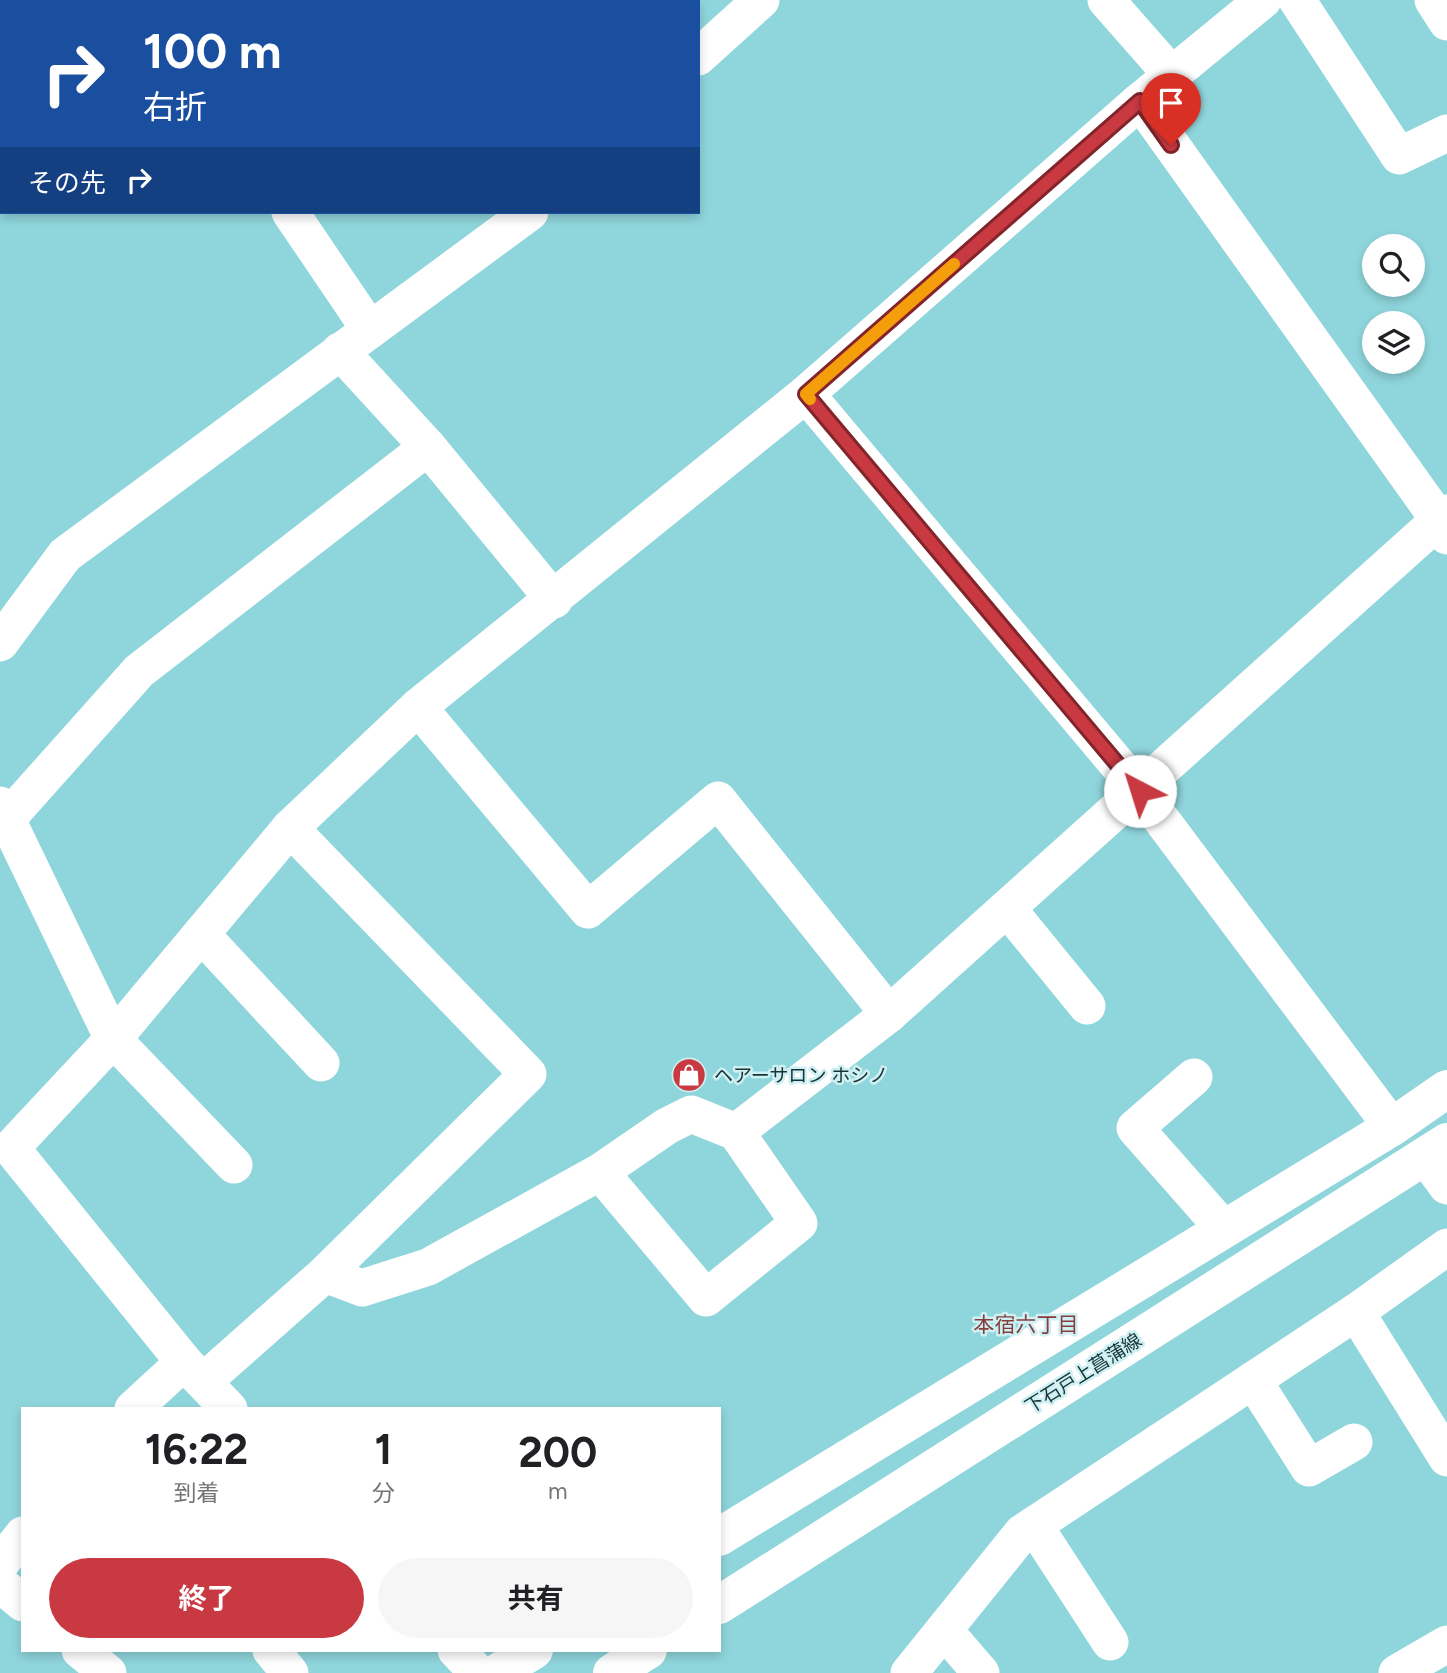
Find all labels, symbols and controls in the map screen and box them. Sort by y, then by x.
text: 100 m [143,21,282,80]
icon: right [28,28,119,119]
pin [1141,73,1201,145]
icon: arrive [1152,84,1190,122]
text: 右折 [143,88,207,126]
icon: right [120,161,158,199]
text: その先 [28,167,106,199]
map controls [1362,234,1425,374]
button: search [1362,234,1425,297]
button: layers [1362,311,1425,374]
position arrow [1103,754,1177,828]
shop icon: ヘアーサロン ホシノ [670,1056,708,1094]
place label: ヘアーサロン ホシノ [714,1064,888,1087]
district label: 本宿六丁目 [974,1312,1079,1337]
street label: 下石戸上菖蒲線 [1021,1328,1146,1418]
text: 16:22 [145,1424,248,1475]
text: 1 [374,1424,392,1475]
text: 200 [518,1427,597,1478]
text: m [548,1477,568,1505]
text: 到着 [173,1479,219,1507]
text: 分 [372,1479,395,1507]
button: 終了 [49,1558,364,1638]
button: 共有 [378,1558,693,1638]

